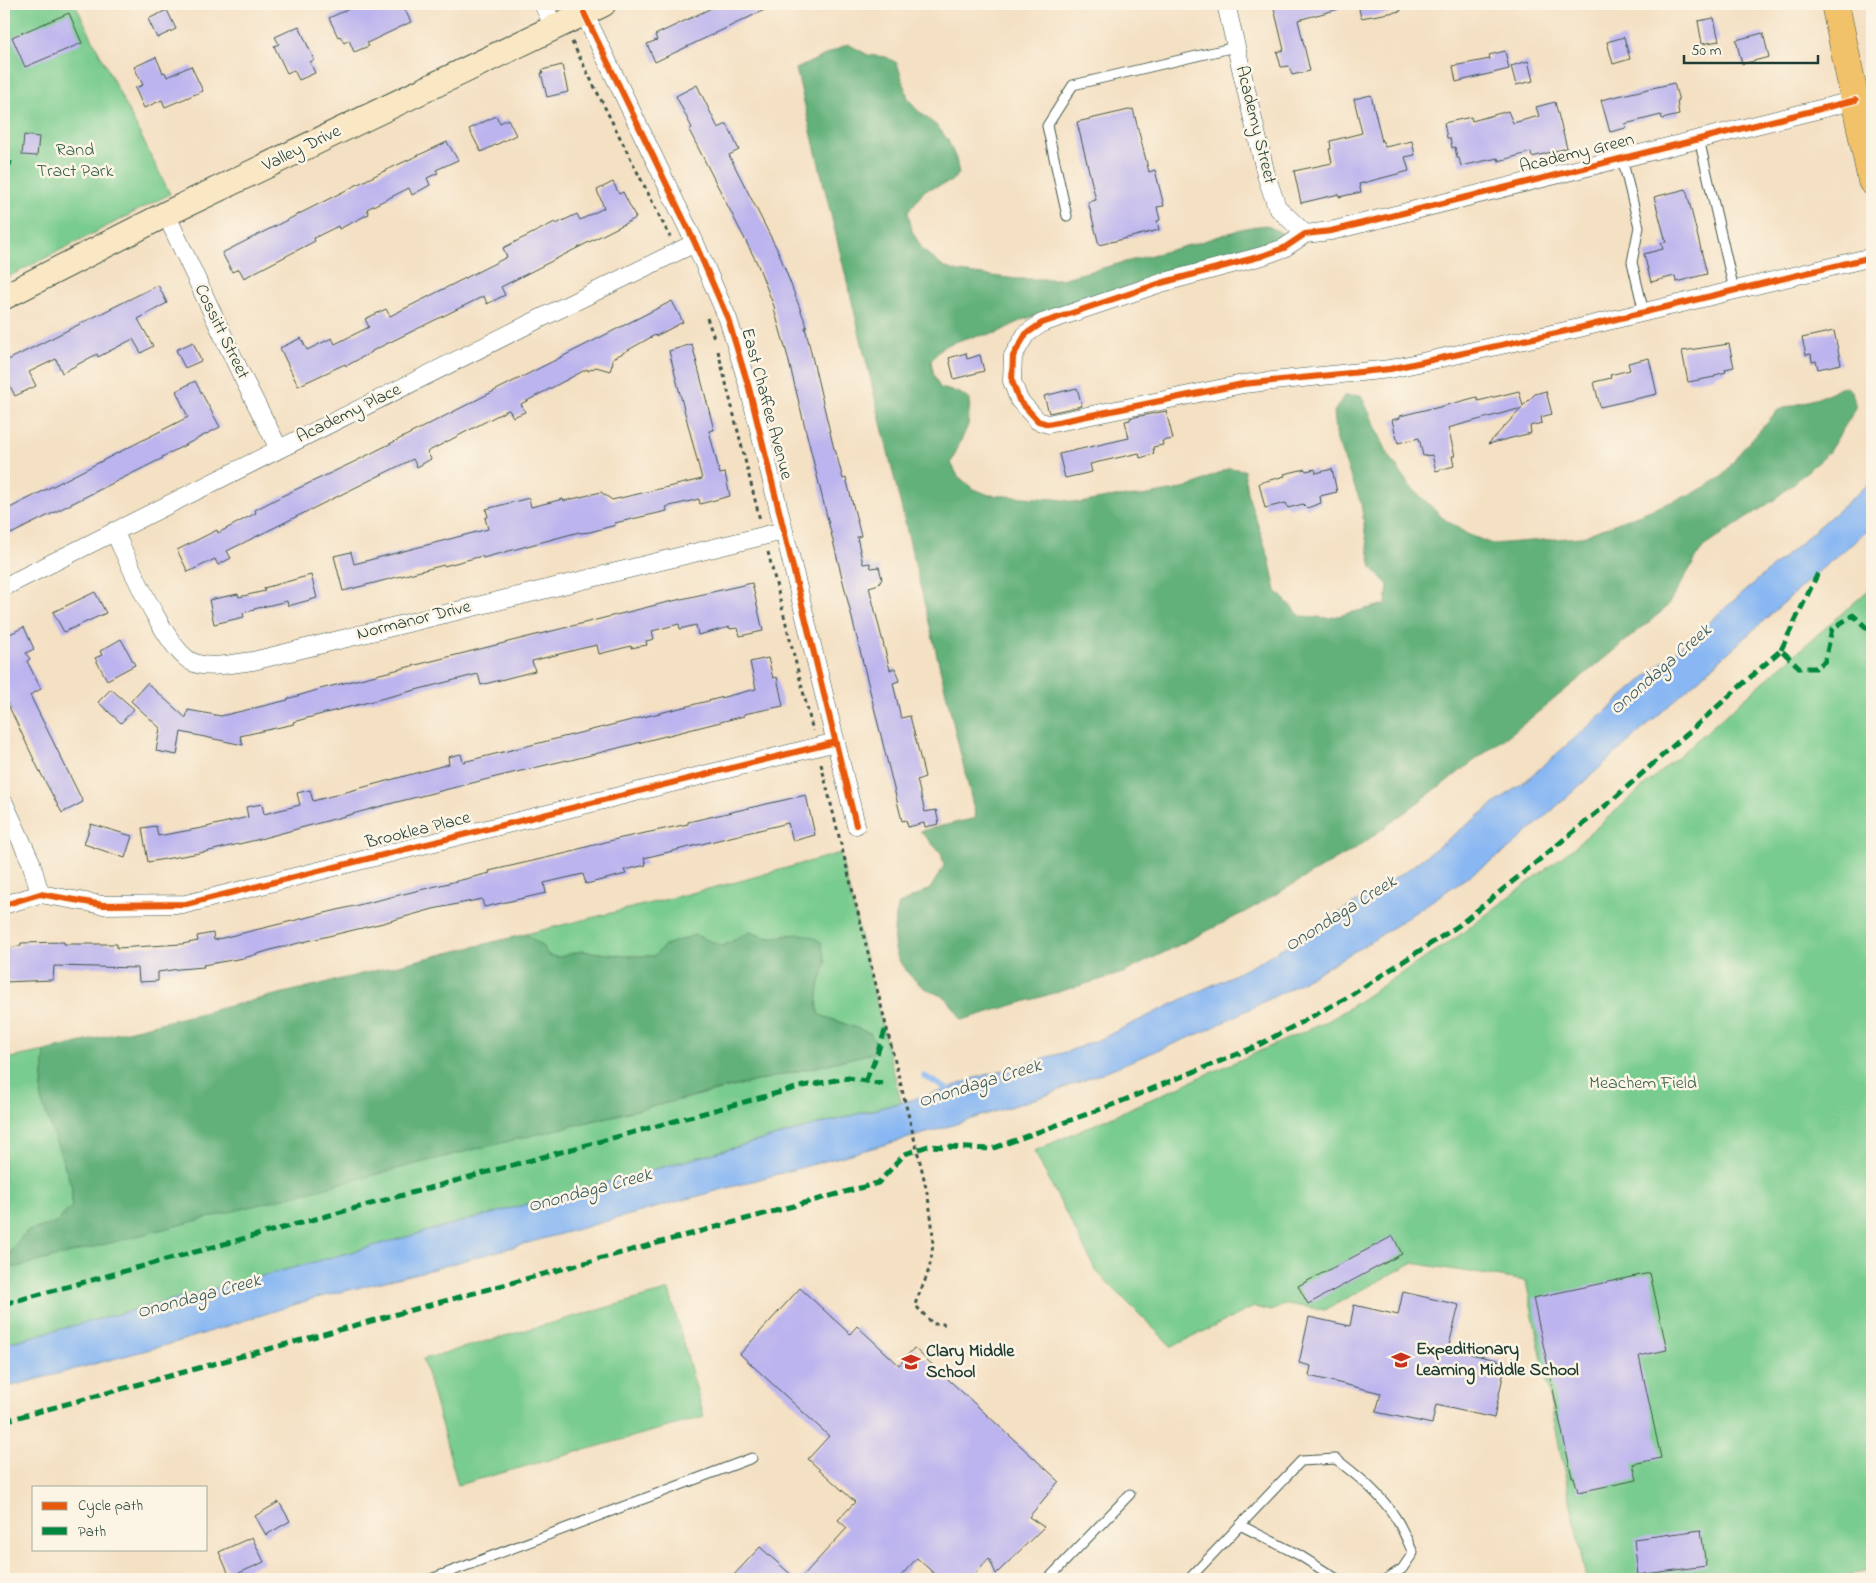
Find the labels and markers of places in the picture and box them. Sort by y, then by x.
place label: Expeditionary Learning Middle School [1416,1337,1579,1385]
place label: Clary Middle School [926,1339,1015,1386]
school or university icon: Expeditionary Learning Middle School [1390,1349,1412,1371]
school or university icon: Clary Middle School [900,1351,922,1373]

